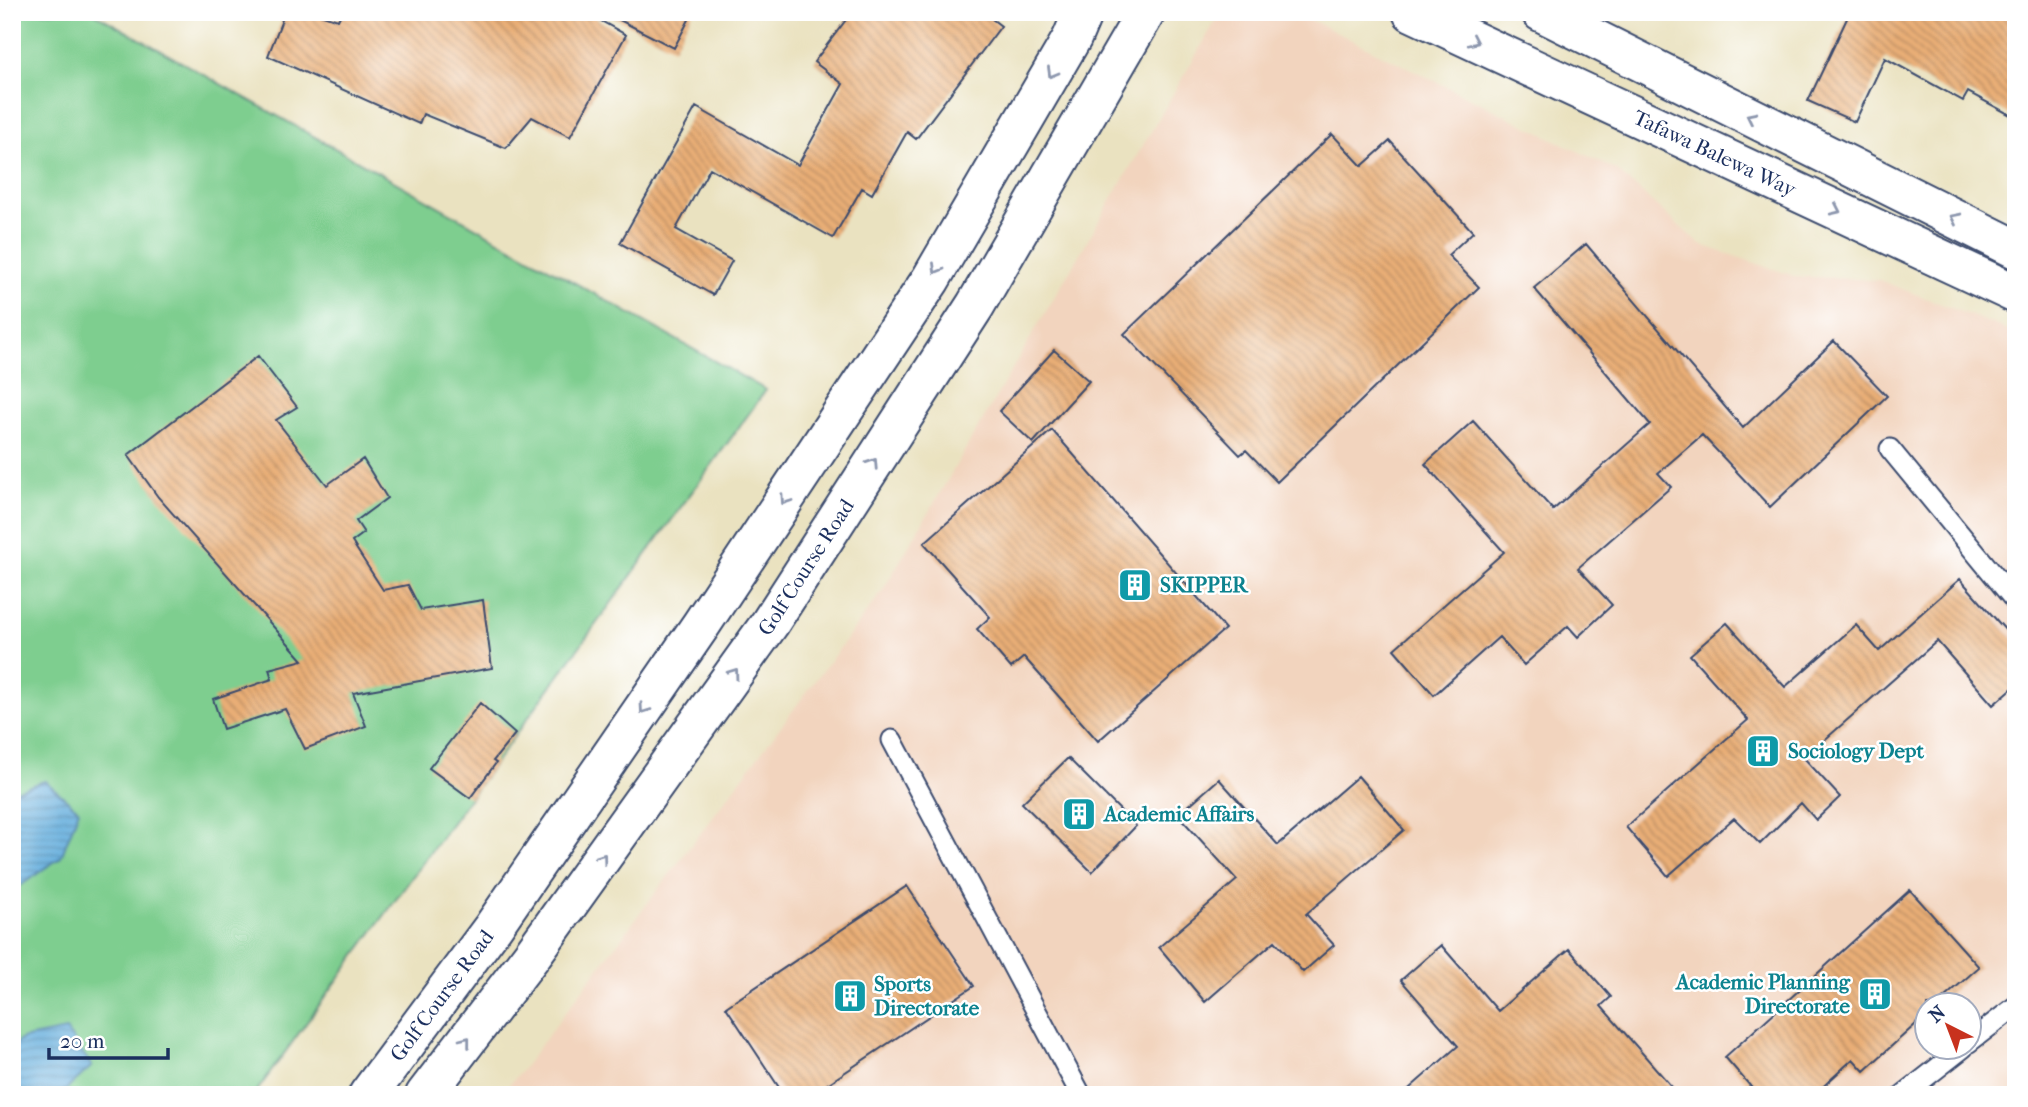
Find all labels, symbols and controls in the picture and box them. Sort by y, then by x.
one-way arrow [1467,33,1479,47]
one-way arrow [1047,65,1060,78]
street label: Tafawa Balewa Way [1630,105,1800,202]
one-way arrow [1746,111,1758,125]
one-way arrow [1829,202,1841,216]
one-way arrow [1950,213,1962,227]
one-way arrow [932,262,945,275]
one-way arrow [865,458,878,471]
one-way arrow [780,492,793,505]
street label: Golf Course Road [753,494,859,640]
building icon: SKIPPER [1116,566,1154,604]
place label: SKIPPER [1160,573,1249,597]
one-way arrow [726,668,739,681]
one-way arrow [640,701,652,714]
building icon: Sociology Dept [1744,732,1782,770]
place label: Sociology Dept [1788,739,1924,763]
building icon: Academic Affairs [1060,795,1098,833]
place label: Academic Affairs [1102,802,1255,826]
one-way arrow [594,853,606,866]
street label: Golf Course Road [385,925,499,1066]
place label: Academic Planning Directorate [1674,970,1851,1018]
place label: Sports Directorate [874,972,980,1020]
building icon: Academic Planning Directorate [1856,975,1894,1013]
building icon: Sports Directorate [831,977,869,1015]
north arrow [1912,992,1982,1062]
text: N [1925,1001,1950,1027]
scale bar [49,1016,168,1060]
text: 20 m [60,1029,105,1053]
one-way arrow [458,1036,471,1048]

